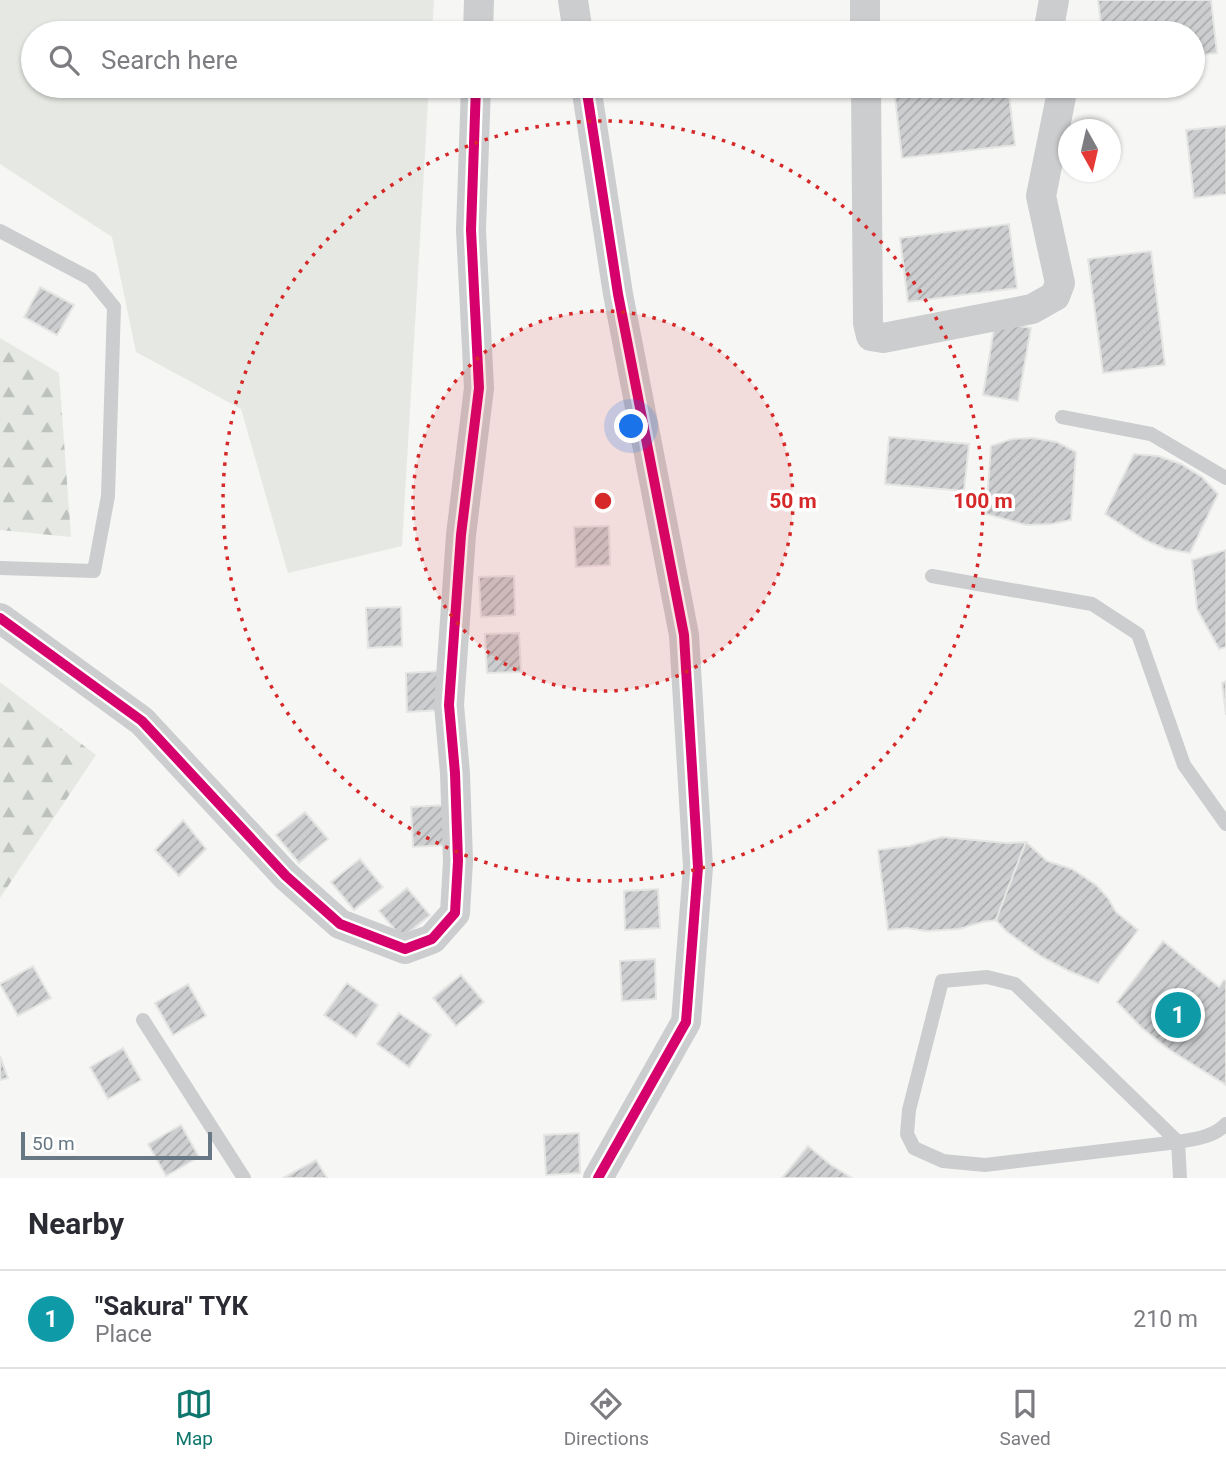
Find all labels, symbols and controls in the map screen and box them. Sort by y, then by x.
search box [21,21,1205,98]
icon: search [45,41,83,79]
text: Search here [101,45,238,75]
north arrow [1058,119,1121,182]
your location [614,409,648,443]
centre of rings [591,489,615,513]
text: 50 m [769,489,817,513]
text: 100 m [953,489,1013,513]
pin: 1 [1155,989,1201,1041]
scale bar [21,1129,212,1161]
text: 50 m [32,1132,75,1155]
text: Nearby [28,1206,124,1241]
text: "Sakura" ТҮК [95,1291,248,1321]
text: 1 [44,1306,58,1333]
text: 210 m [1133,1306,1198,1333]
text: Place [95,1321,152,1348]
tab: Map [175,1385,213,1450]
tab: Directions [564,1385,649,1450]
tab: Saved [999,1385,1051,1450]

